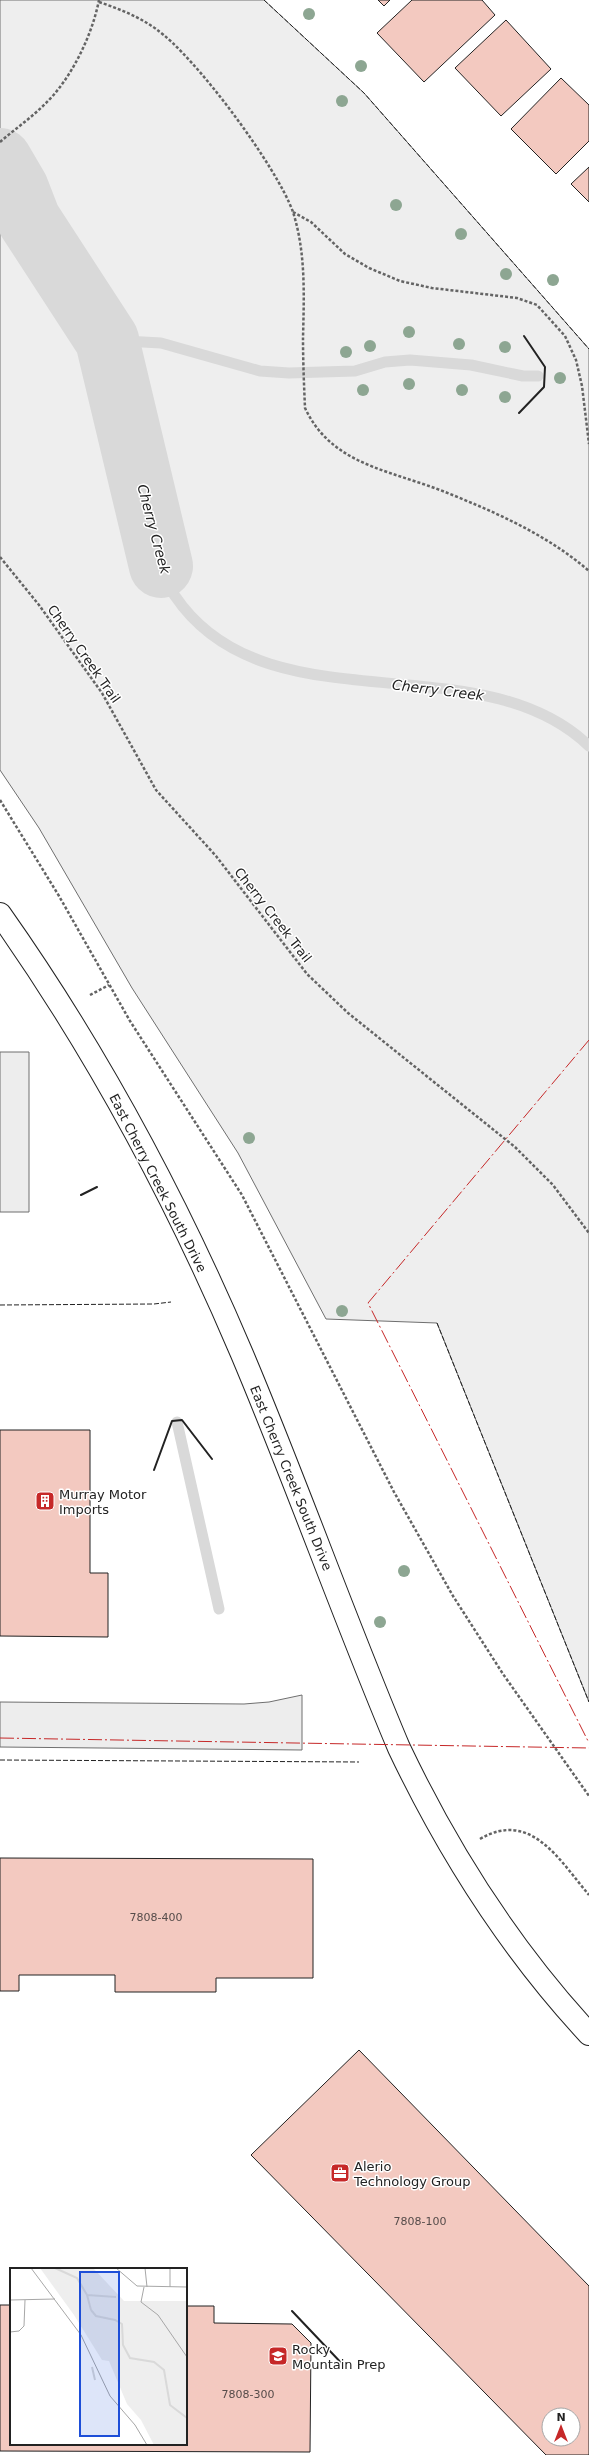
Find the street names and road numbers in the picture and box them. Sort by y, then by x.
street label: Cherry Creek Trail [45,602,123,706]
street label: Cherry Creek Trail [231,865,315,965]
street label: East Cherry Creek South Drive [106,1091,210,1275]
street label: East Cherry Creek South Drive [247,1383,335,1573]

